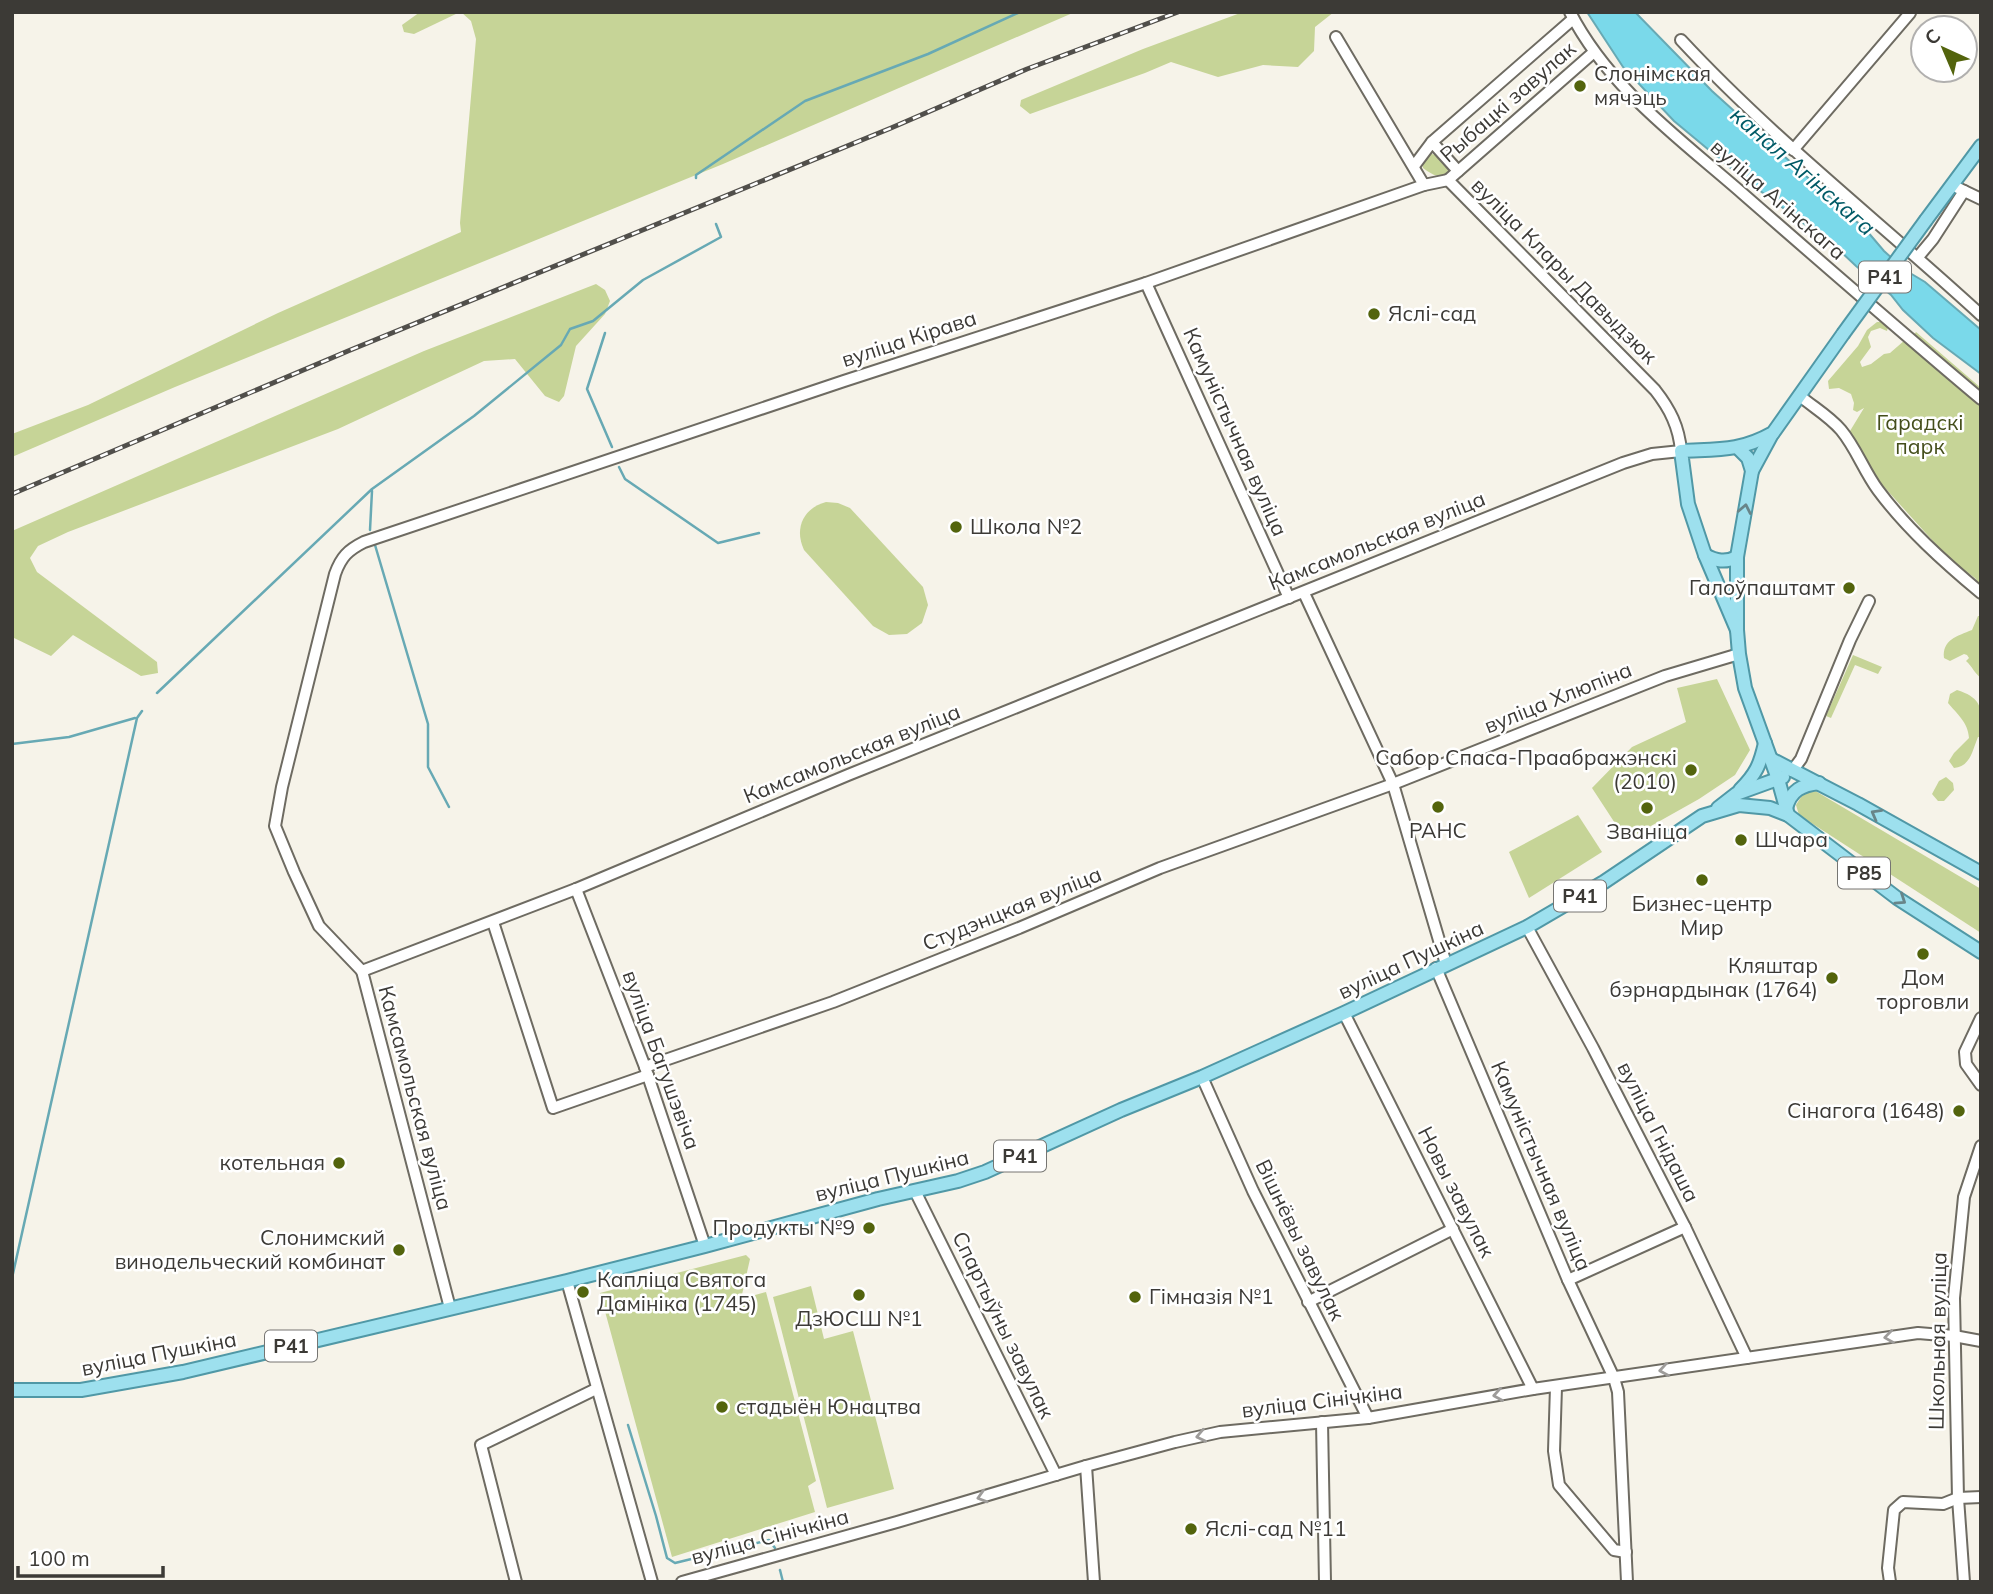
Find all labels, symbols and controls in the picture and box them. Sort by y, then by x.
north arrow [1909,14,1979,84]
text: С [1919,24,1945,50]
street label: Рыбацкі завулак [1434,35,1581,167]
place label: Слонімская мячэць [1594,60,1711,110]
marker: Слонімская мячэць [1572,78,1588,94]
water label: канал Агінскага [1725,100,1882,241]
street label: вуліца Агінскага [1706,133,1852,265]
street label: вуліца Клары Давыдзюк [1466,172,1664,369]
road number: Р41 [1859,262,1911,292]
place label: Яслі-сад [1388,300,1476,326]
street label: вуліца Кірава [838,304,979,372]
marker: Яслі-сад [1366,306,1382,322]
street label: Камуністычная вуліца [1178,323,1294,540]
park label: Гарадскі парк [1876,409,1964,459]
street label: Камсамольская вуліца [1264,485,1489,595]
one-way arrow [1737,503,1752,515]
place label: Школа №2 [970,513,1082,539]
marker: Школа №2 [948,519,964,535]
place label: Галоўпаштамт [1689,574,1835,600]
marker: Галоўпаштамт [1841,580,1857,596]
street label: вуліца Хлюпіна [1480,656,1635,738]
street label: Камсамольская вуліца [739,698,964,808]
place label: Сабор Спаса-Праабражэнскі (2010) [1375,744,1677,794]
marker: Сабор Спаса-Праабражэнскі (2010) [1683,762,1699,778]
marker: РАНС [1430,799,1446,815]
marker: Званіца [1639,800,1655,816]
one-way arrow [1870,809,1883,822]
place label: РАНС [1409,817,1467,843]
place label: Званіца [1606,818,1688,844]
place label: Шчара [1755,826,1828,852]
marker: Шчара [1733,832,1749,848]
road number: Р85 [1838,858,1890,888]
street label: Студэнцкая вуліца [918,860,1105,956]
marker: Бизнес-центр Мир [1694,872,1710,888]
road number: Р41 [1554,880,1606,912]
place label: Бизнес-центр Мир [1632,890,1772,940]
one-way arrow [1893,892,1906,904]
street label: вуліца Пушкіна [1334,914,1487,1004]
marker: Дом торговли [1915,946,1931,962]
place label: Кляштар бэрнардынак (1764) [1610,952,1818,1002]
place label: Дом торговли [1877,964,1969,1014]
street label: вуліца Багушэвіча [617,967,706,1153]
marker: Кляштар бэрнардынак (1764) [1824,970,1840,986]
street label: Камсамольская вуліца [373,983,458,1213]
street label: Камуністычная вуліца [1486,1057,1598,1274]
street label: вуліца Гнідаша [1612,1057,1706,1206]
place label: Сінагога (1648) [1787,1097,1945,1123]
marker: Сінагога (1648) [1951,1103,1967,1119]
street label: Новы завулак [1413,1122,1501,1262]
road number: Р41 [994,1140,1046,1172]
street label: вуліца Пушкіна [812,1143,971,1207]
place label: котельная [220,1149,325,1175]
marker: котельная [331,1155,347,1171]
street label: Вішнёвы завулак [1251,1155,1351,1325]
place label: Продукты №9 [712,1214,855,1240]
marker: Продукты №9 [861,1220,877,1236]
place label: Слонимский винодельческий комбинат [115,1224,385,1274]
street label: Спартыўны завулак [947,1227,1061,1423]
marker: Слонимский винодельческий комбинат [391,1242,407,1258]
street label: Школьная вуліца [1922,1252,1952,1430]
place label: Капліца Святога Дамініка (1745) [597,1266,766,1316]
place label: Гімназія №1 [1149,1283,1274,1309]
marker: Капліца Святога Дамініка (1745) [575,1284,591,1300]
marker: ДзЮСШ №1 [851,1287,867,1303]
marker: Гімназія №1 [1127,1289,1143,1305]
place label: ДзЮСШ №1 [795,1305,923,1331]
street label: вуліца Пушкіна [79,1325,239,1381]
one-way arrow [1883,1329,1895,1344]
road number: Р41 [265,1330,317,1362]
one-way arrow [1658,1362,1670,1377]
street label: вуліца Сінічкіна [1240,1377,1404,1423]
one-way arrow [1493,1386,1505,1401]
place label: стадыён Юнацтва [736,1393,921,1419]
marker: стадыён Юнацтва [714,1399,730,1415]
one-way arrow [1195,1428,1207,1443]
one-way arrow [976,1489,988,1504]
street label: вуліца Сінічкіна [688,1502,851,1570]
place label: Яслі-сад №11 [1205,1515,1347,1541]
marker: Яслі-сад №11 [1183,1521,1199,1537]
scale bar [18,1534,163,1578]
text: 100 m [28,1545,90,1571]

